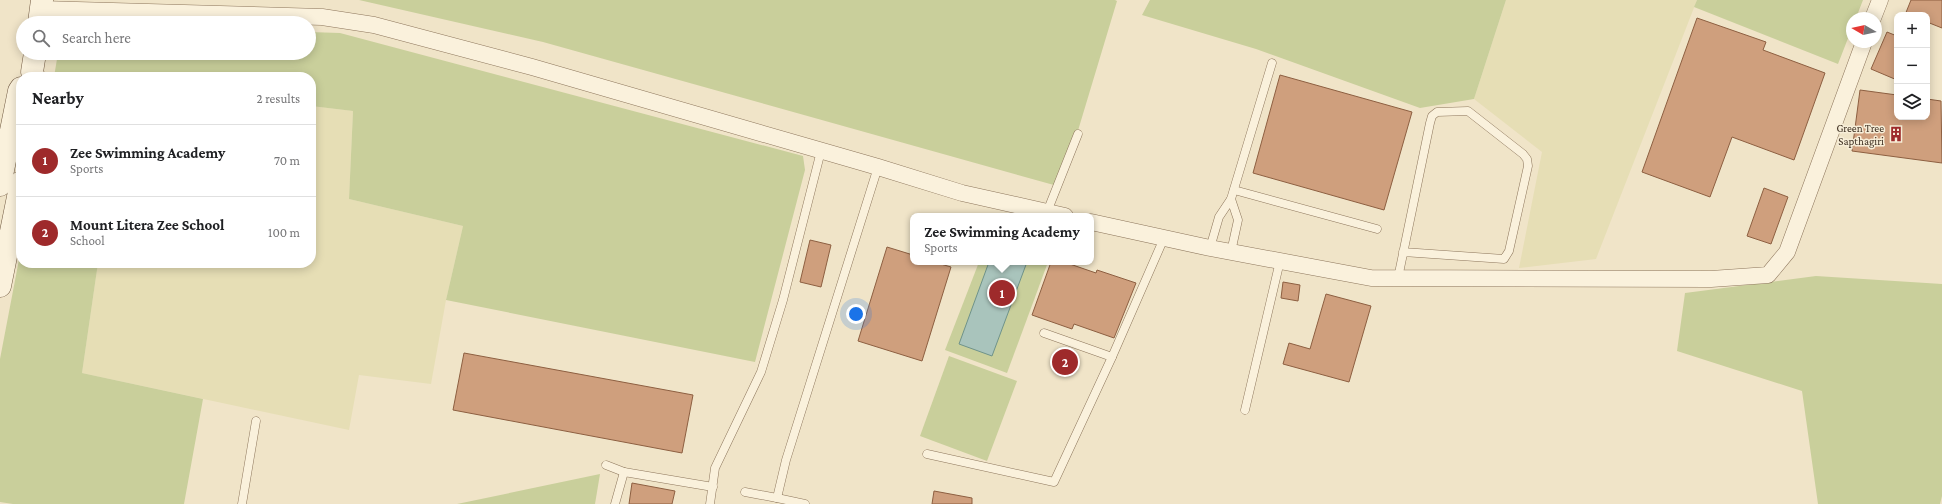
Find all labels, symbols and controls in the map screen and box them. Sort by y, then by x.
north arrow [1846,12,1882,48]
map controls [1894,12,1930,120]
button: + [1894,12,1930,48]
search box [16,16,316,60]
icon: search [30,27,52,49]
text: Search here [62,30,131,46]
button: − [1894,48,1930,84]
button: layers [1894,84,1930,120]
text: Nearby [32,89,84,108]
text: 2 results [257,91,300,106]
place label: Green Tree Sapthagiri [1836,122,1884,148]
building icon: Green Tree Sapthagiri [1887,125,1905,143]
text: Zee Swimming Academy [70,145,225,161]
text: 1 [43,153,47,168]
text: 70 m [274,153,300,168]
text: Sports [70,161,103,176]
popup [910,213,1094,265]
text: Mount Litera Zee School [70,217,224,233]
text: Zee Swimming Academy [924,224,1080,240]
text: 2 [42,225,48,240]
text: 100 m [268,225,300,240]
text: School [70,233,105,248]
text: Sports [924,240,958,255]
pin: 1 [989,278,1015,308]
your location [846,304,866,324]
pin: 2 [1052,347,1078,377]

